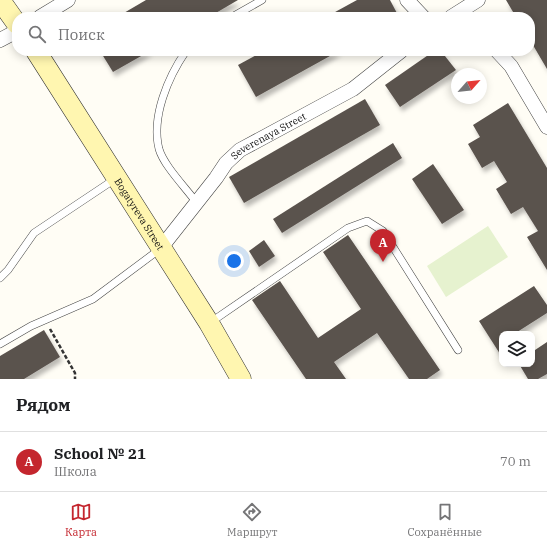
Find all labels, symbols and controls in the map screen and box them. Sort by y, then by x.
search box [12,12,535,56]
icon: search [26,23,48,45]
text: Поиск [58,25,105,44]
north arrow [451,68,487,104]
street label: Severenaya Street [228,109,308,162]
street label: Bogatyreva Street [112,175,168,253]
pin: A [370,229,396,262]
your location [224,251,244,271]
map controls [499,331,535,367]
button: layers [499,331,535,367]
text: Рядом [16,394,71,416]
text: School № 21 [54,444,146,463]
text: A [24,453,34,470]
text: 70 m [500,453,531,470]
text: Школа [54,463,97,480]
tab: Карта [65,501,97,539]
tab: Маршрут [227,501,277,539]
tab: Сохранённые [407,501,482,539]

